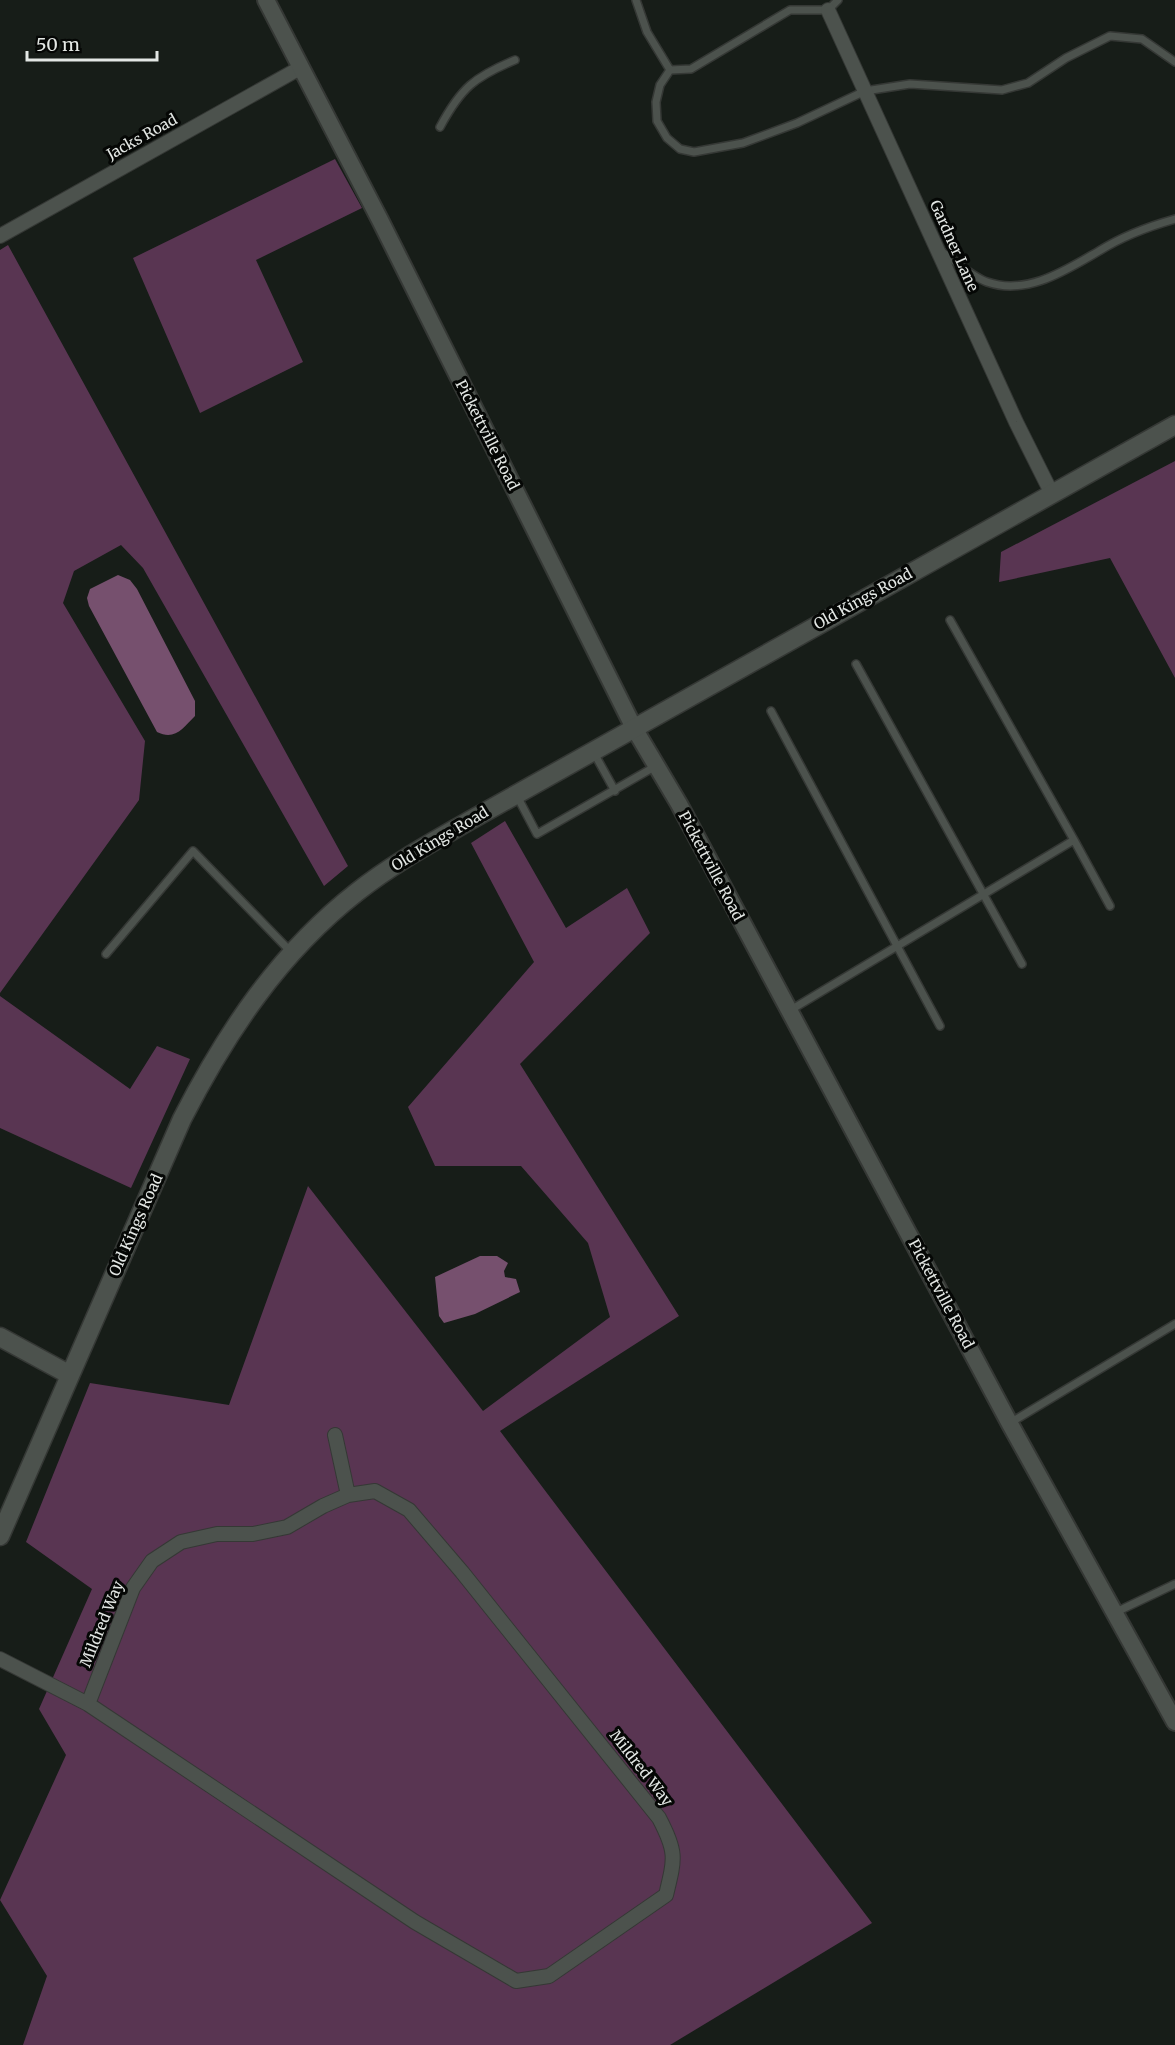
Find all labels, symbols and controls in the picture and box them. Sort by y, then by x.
scale bar [27,24,158,62]
text: 50 m [36,33,80,56]
street label: Jacks Road [102,109,180,164]
street label: Gardner Lane [926,197,983,295]
street label: Pickettville Road [451,376,523,493]
street label: Old Kings Road [810,564,915,633]
street label: Old Kings Road [388,802,492,875]
street label: Pickettville Road [675,808,748,924]
street label: Old Kings Road [105,1171,167,1279]
street label: Pickettville Road [905,1236,978,1352]
street label: Mildred Way [76,1578,128,1670]
street label: Mildred Way [606,1726,677,1810]

